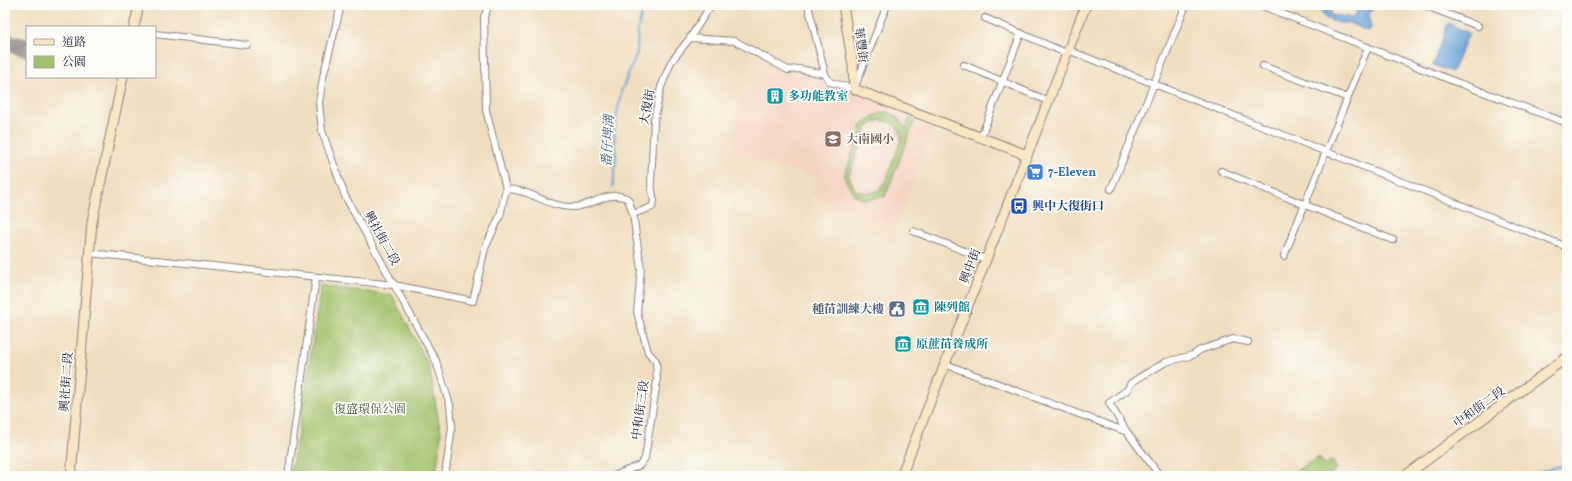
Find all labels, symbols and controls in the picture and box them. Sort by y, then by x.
legend [26,26,156,78]
street label: 華豐街 [850,26,871,65]
text: 道路 [62,35,86,51]
text: 公園 [62,55,86,71]
building icon: 多功能教室 [765,86,785,106]
street label: 大復街 [637,87,659,126]
place label: 多功能教室 [788,89,848,105]
water label: 番仔埤溝 [599,113,619,168]
school or university icon: 大南國小 [823,129,843,149]
place label: 大南國小 [846,132,894,148]
supermarket icon: 7-Eleven [1025,162,1045,182]
place label: 7-Eleven [1048,165,1096,181]
bus stop icon: 興中大復街口 [1009,196,1029,216]
place label: 興中大復街口 [1032,199,1104,215]
street label: 興社街二段 [360,208,403,269]
street label: 興中街 [957,246,985,286]
museum icon: 陳列館 [911,297,931,317]
public building icon: 種苗訓練大樓 [887,299,907,319]
place label: 陳列館 [934,300,970,316]
place label: 種苗訓練大樓 [812,302,884,318]
museum icon: 原蔗苗養成所 [893,334,913,354]
place label: 原蔗苗養成所 [916,337,988,353]
street label: 興社街二段 [57,352,77,413]
street label: 中和街三段 [629,379,653,441]
street label: 中和街二段 [1451,384,1509,432]
park label: 復盛環保公園 [334,402,406,418]

